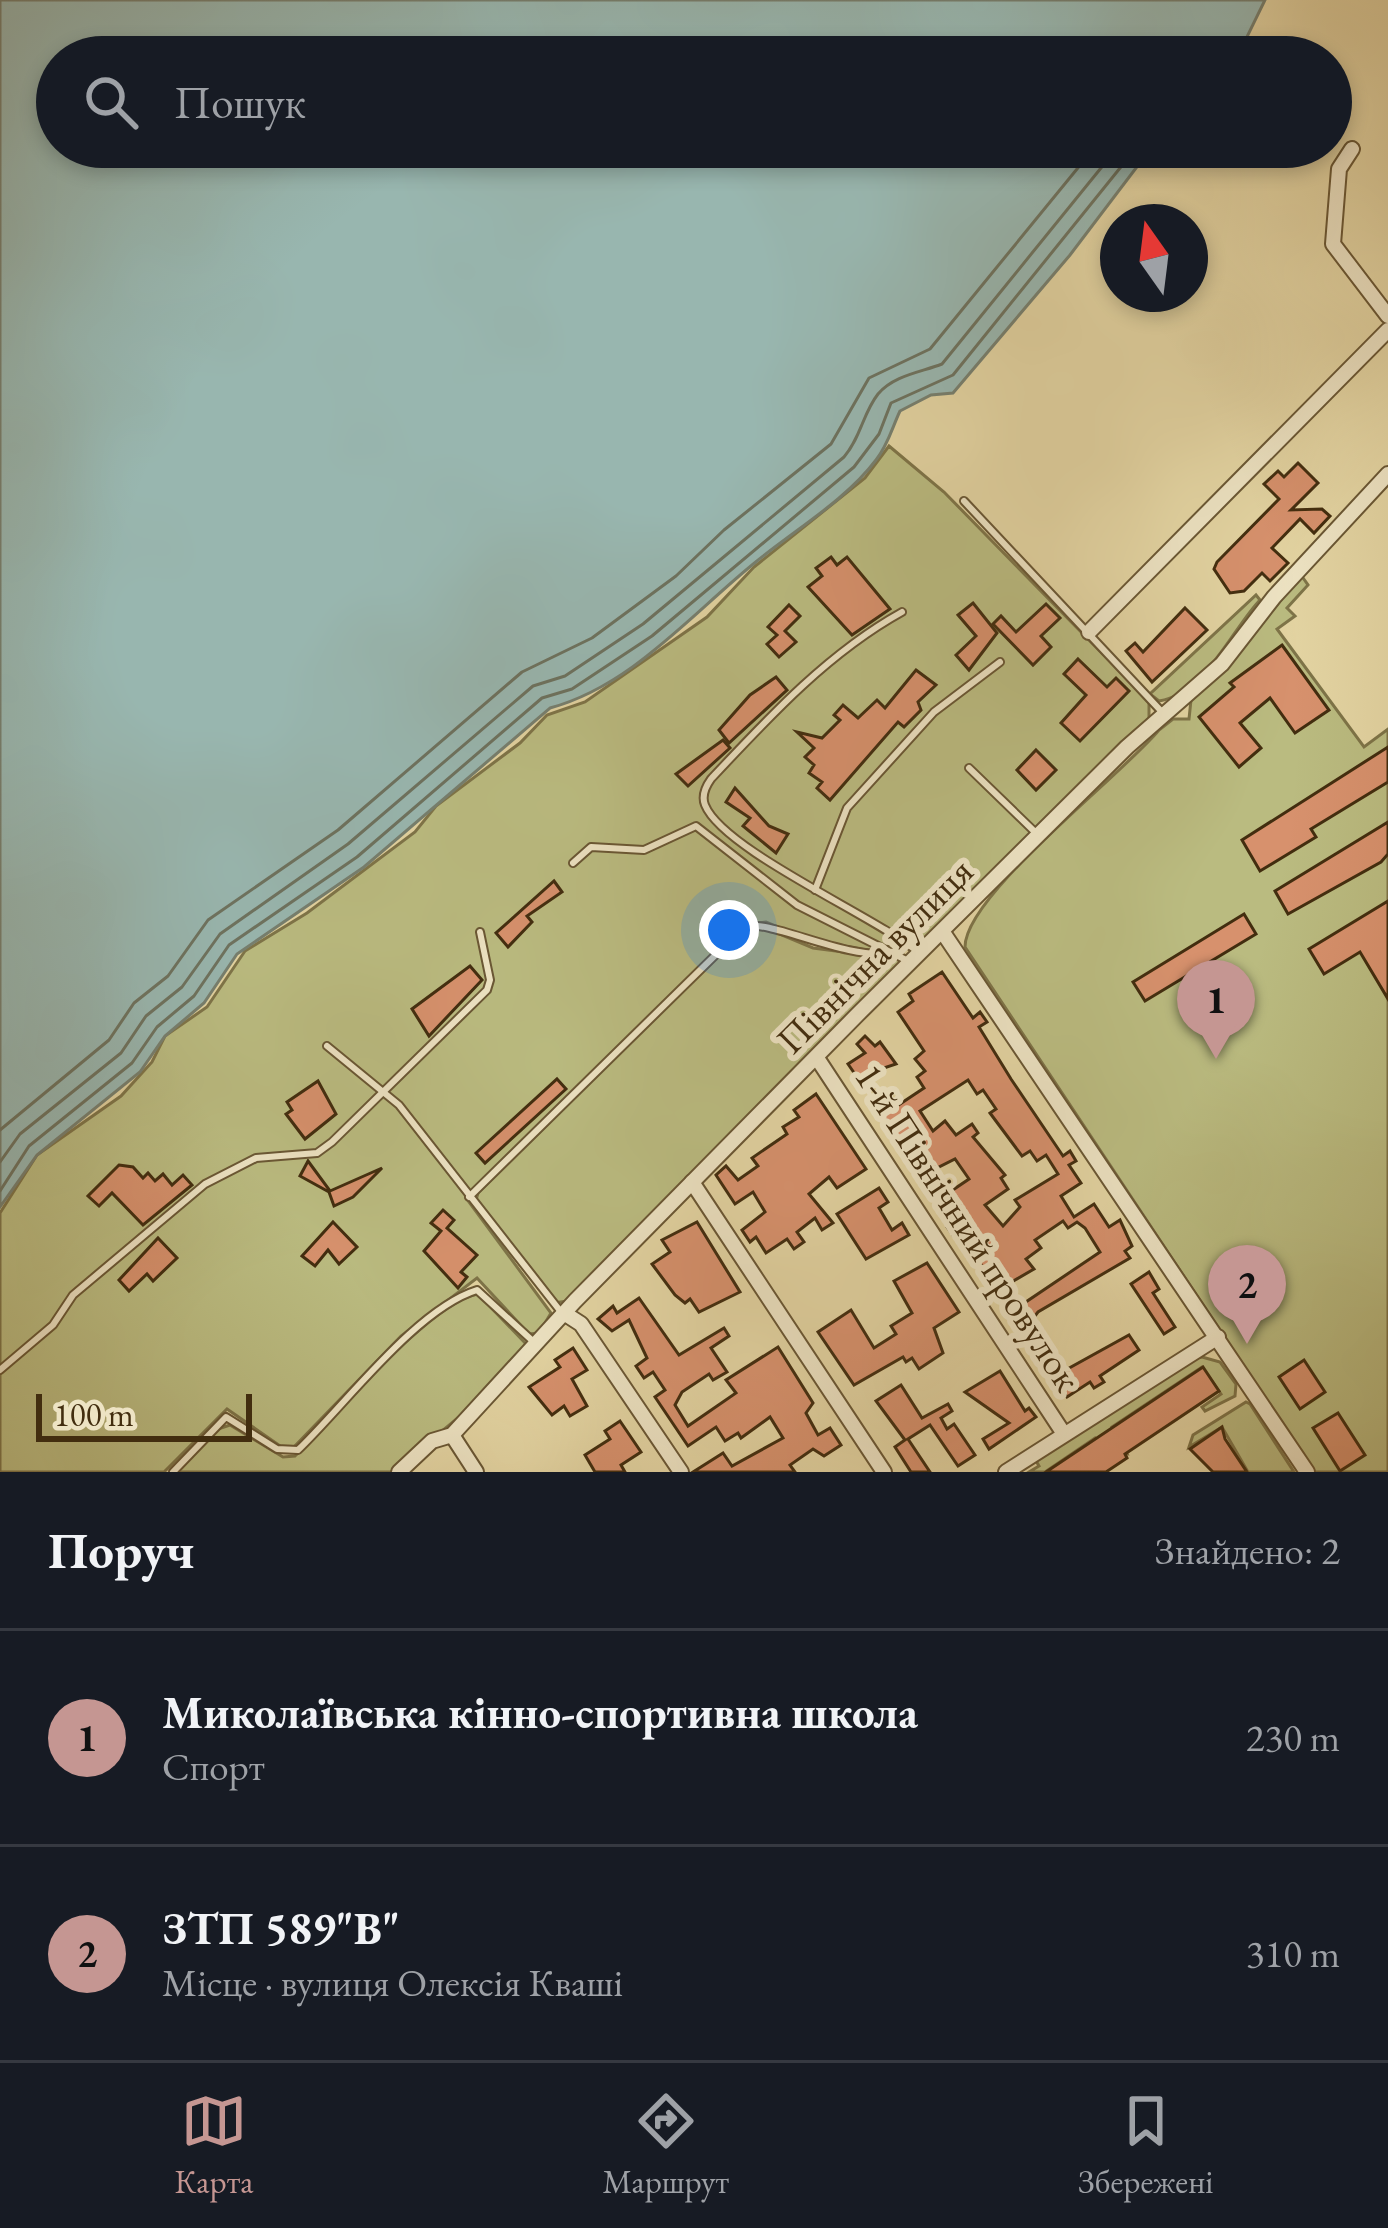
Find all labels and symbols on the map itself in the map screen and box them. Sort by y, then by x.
north arrow [1100,204,1208,312]
street label: Північна вулиця [765,846,984,1065]
your location [699,900,759,960]
pin: 1 [1177,960,1255,1059]
street label: 1-й Північний провулок [844,1054,1094,1401]
pin: 2 [1208,1245,1286,1344]
scale bar [36,1388,252,1441]

